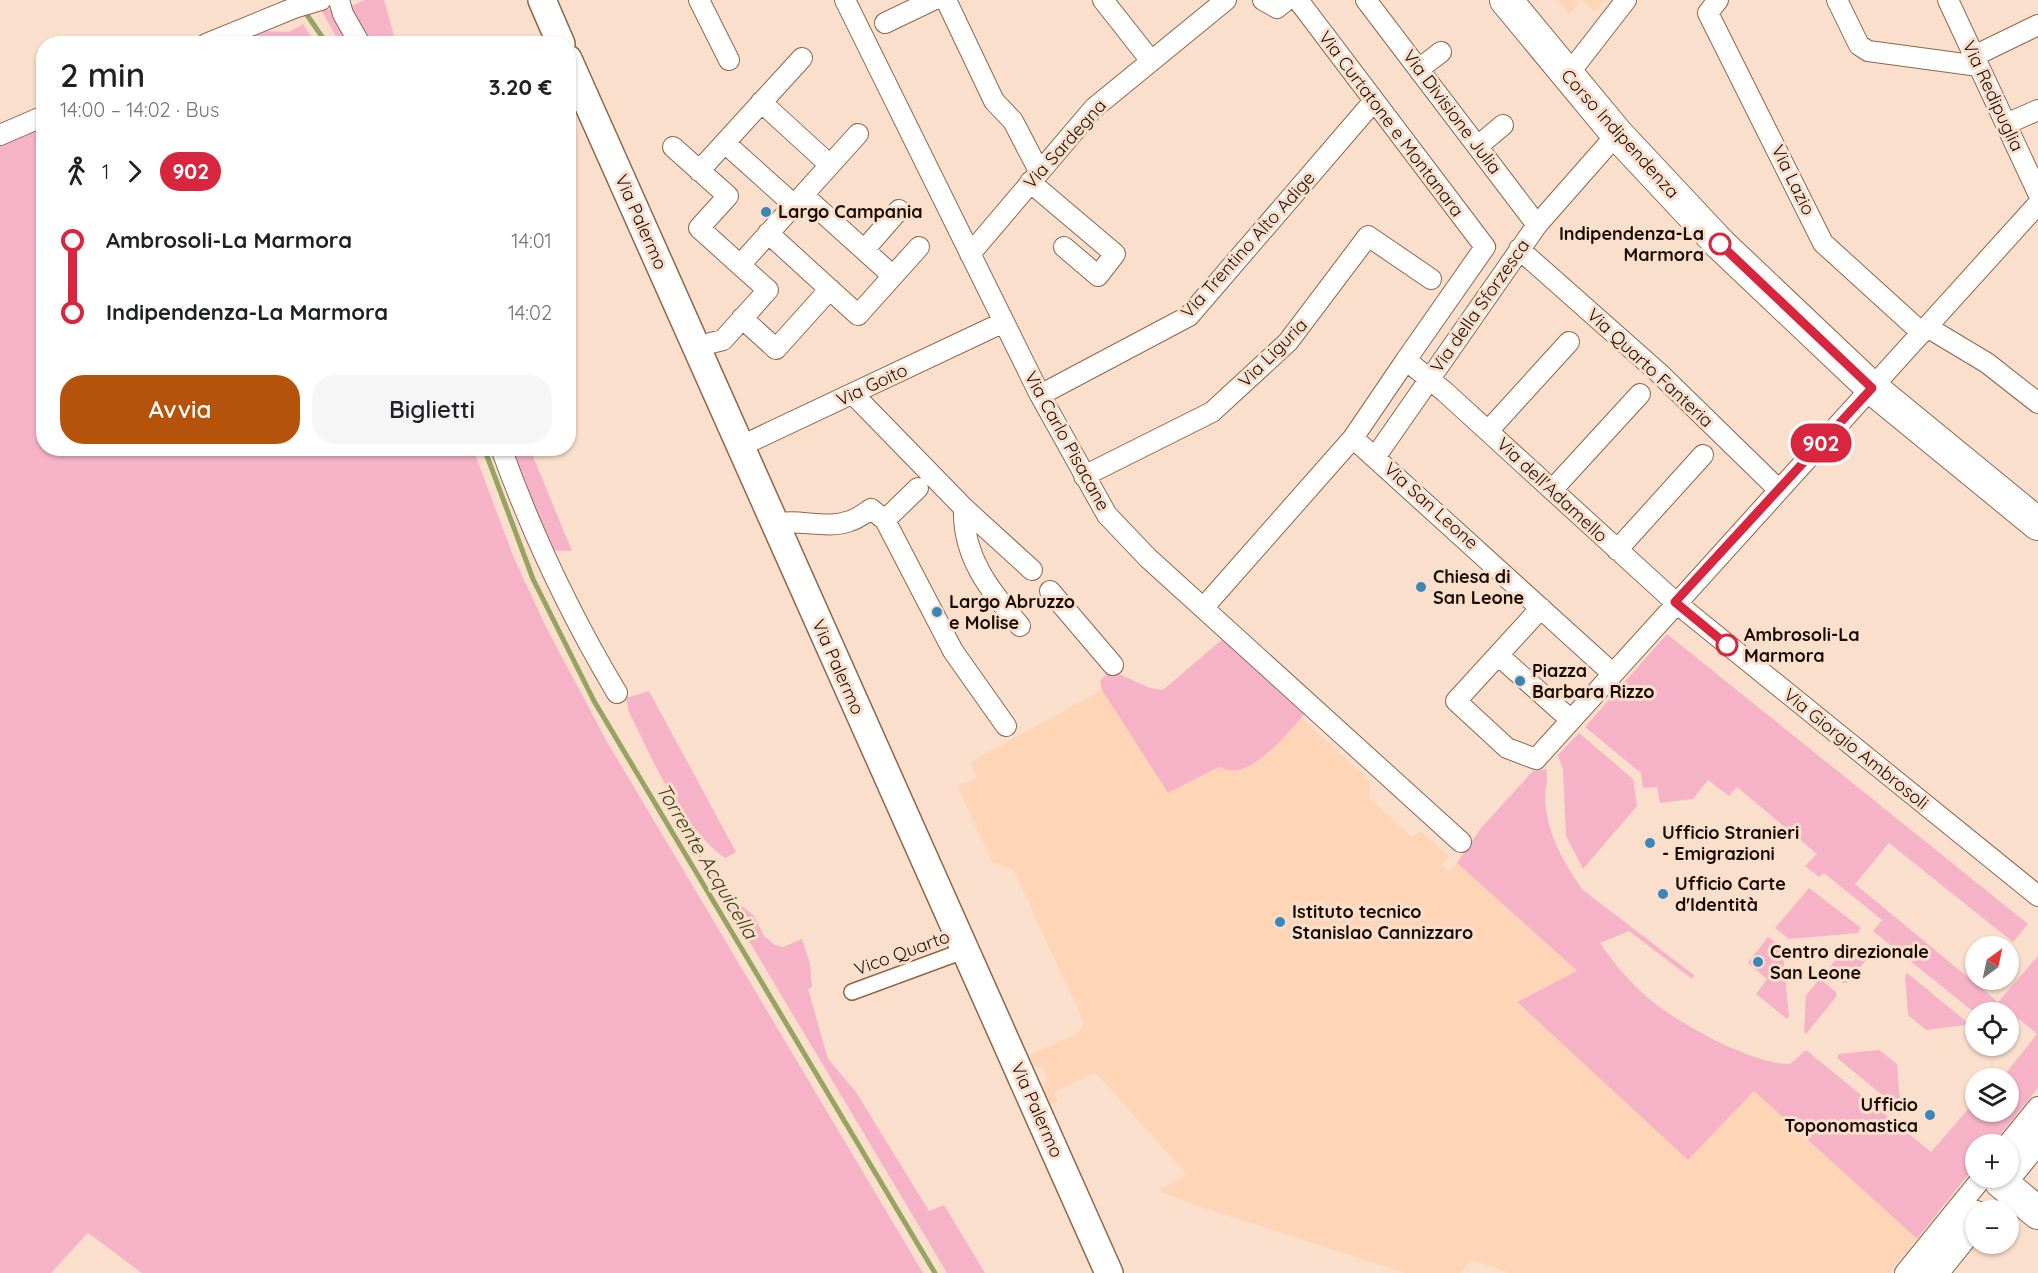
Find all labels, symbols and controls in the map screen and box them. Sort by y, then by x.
street label: Via Curtatone e Montanara [1314,26,1469,221]
street label: Via Redipuglia [1958,37,2029,155]
street label: Via Divisione Julia [1398,45,1507,178]
text: 2 min [60,54,145,95]
street label: Corso Indipendenza [1556,64,1684,203]
text: 3.20 € [489,73,552,101]
street label: Via Sardegna [1018,94,1111,193]
text: 14:00 – 14:02 · Bus [60,97,219,122]
street label: Via Lazio [1767,141,1820,219]
icon: walk [60,155,93,188]
icon: forward [118,155,151,188]
text: 902 [172,158,209,184]
text: 1 [102,159,109,184]
street label: Via Trentino Alto Adige [1176,166,1320,323]
street label: Via Palermo [610,171,673,273]
place label: Largo Campania [778,200,922,223]
marker: Largo Campania [759,205,773,219]
place label: Indipendenza-La Marmora [1559,222,1704,266]
text: Ambrosoli-La Marmora [106,226,352,254]
text: 14:01 [511,228,552,253]
marker: Indipendenza-La Marmora [1709,233,1731,255]
street label: Via della Sforzesca [1425,234,1534,377]
text: Indipendenza-La Marmora [106,298,388,326]
text: 14:02 [508,300,552,325]
street label: Via Quarto Fanteria [1582,303,1718,432]
street label: Via Liguria [1233,313,1312,392]
street label: Via Goito [833,358,911,411]
street label: Via Carlo Pisacane [1020,367,1115,514]
button: Avvia [60,375,300,444]
button: Biglietti [312,375,552,444]
line badge: 902 [1786,424,1856,462]
text: 902 [1803,430,1839,456]
street label: Via dell'Adamello [1492,432,1613,547]
street label: Via San Leone [1379,457,1483,554]
place label: Chiesa di San Leone [1433,565,1524,609]
marker: Chiesa di San Leone [1414,580,1428,594]
place label: Largo Abruzzo e Molise [949,590,1075,634]
marker: Largo Abruzzo e Molise [930,605,944,619]
street label: Via Palermo [807,616,870,718]
place label: Ambrosoli-La Marmora [1744,623,1860,667]
marker: Ambrosoli-La Marmora [1716,634,1738,656]
place label: Piazza Barbara Rizzo [1532,659,1655,703]
marker: Piazza Barbara Rizzo [1513,674,1527,688]
street label: Via Giorgio Ambrosoli [1779,683,1934,814]
water label: Torrente Acquicella [651,778,765,945]
place label: Ufficio Stranieri - Emigrazioni [1662,821,1799,865]
marker: Ufficio Stranieri - Emigrazioni [1643,836,1657,850]
place label: Ufficio Carte d'Identità [1675,872,1786,916]
marker: Ufficio Carte d'Identità [1656,887,1670,901]
place label: Istituto tecnico Stanislao Cannizzaro [1292,900,1473,944]
marker: Istituto tecnico Stanislao Cannizzaro [1273,915,1287,929]
street label: Vico Quarto [851,925,953,980]
north arrow [1965,936,2019,990]
map controls [1965,936,2019,1254]
place label: Centro direzionale San Leone [1770,940,1929,984]
marker: Centro direzionale San Leone [1751,955,1765,969]
button: locate [1965,1002,2019,1056]
street label: Via Palermo [1006,1059,1069,1161]
button: layers [1965,1068,2019,1122]
place label: Ufficio Toponomastica [1784,1093,1918,1137]
marker: Ufficio Toponomastica [1923,1108,1937,1122]
button: + [1965,1134,2019,1188]
button: − [1965,1200,2019,1254]

